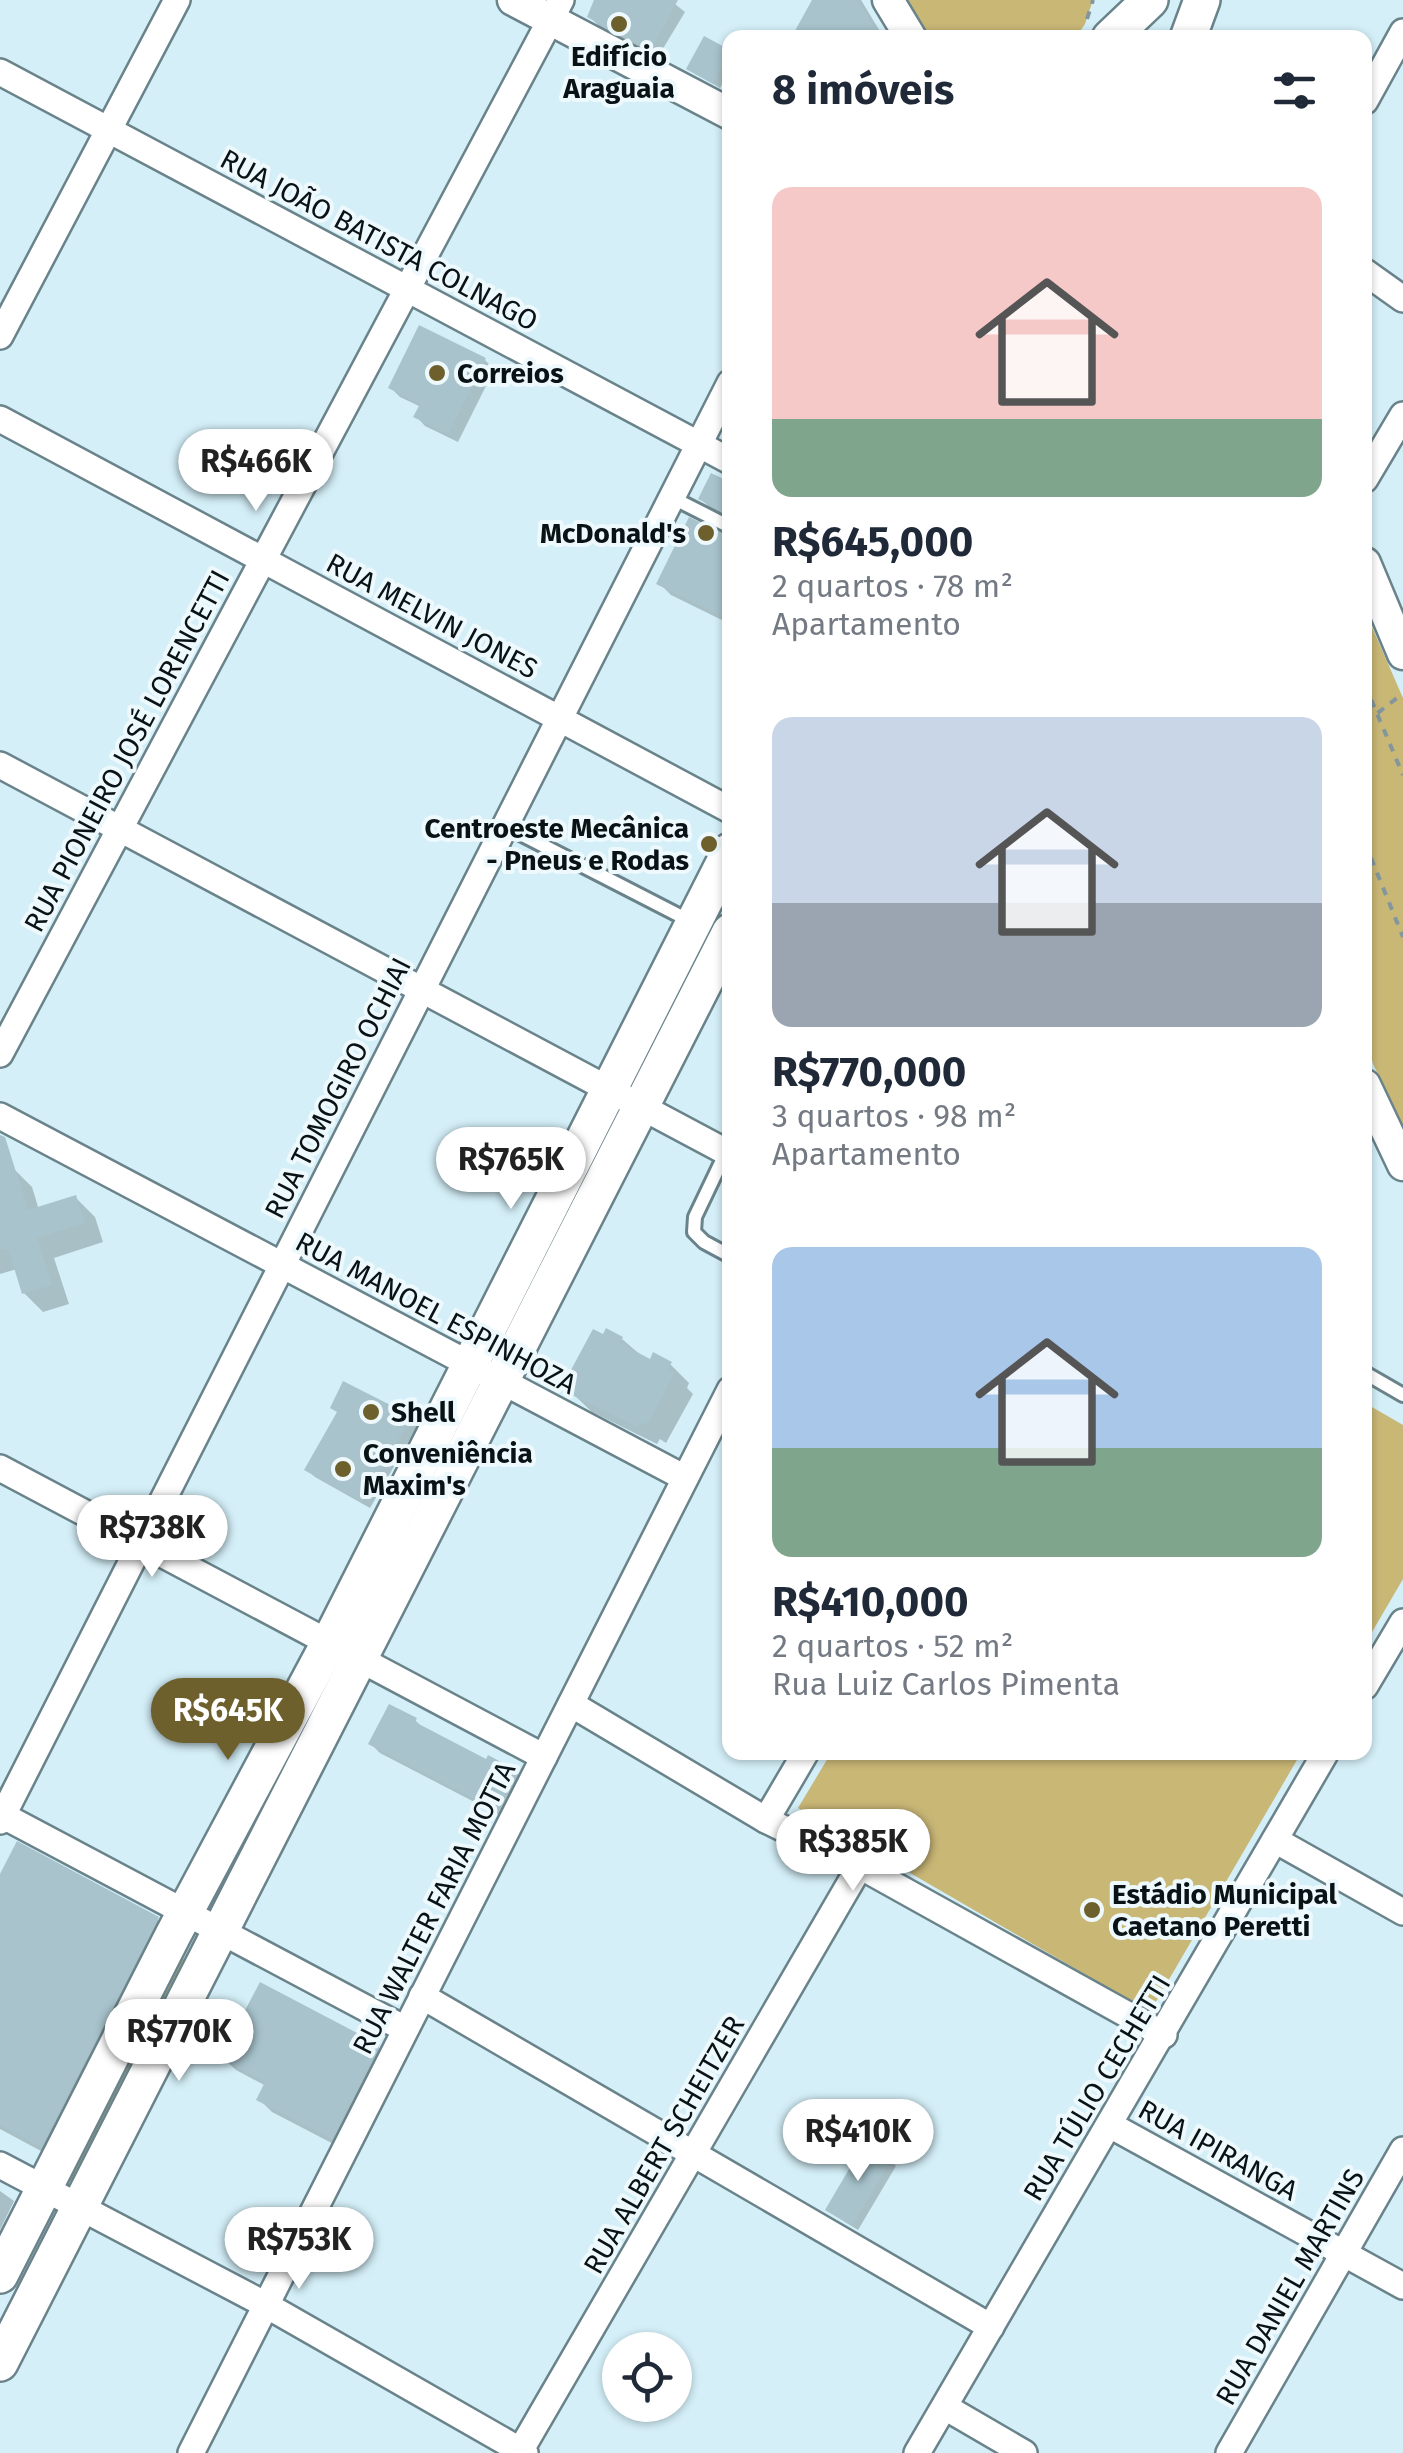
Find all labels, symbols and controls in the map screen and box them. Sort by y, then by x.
marker: Edifício Araguaia [608,13,630,35]
place label: Edifício Araguaia [562,40,675,105]
icon: filters [1267,63,1322,118]
text: 8 imóveis [772,65,954,115]
street label: RUA JOÃO BATISTA COLNAGO [215,142,543,338]
icon: home [957,252,1137,432]
place label: Correios [457,357,564,390]
marker: Correios [426,362,448,384]
pin: R$466K [175,429,337,514]
text: R$466K [200,442,312,480]
place label: McDonald's [540,517,686,550]
text: R$645,000 [772,517,973,567]
marker: McDonald's [695,522,717,544]
street label: RUA MELVIN JONES [321,546,543,686]
street label: RUA PIONEIRO JOSÉ LORENCETTI [17,565,237,937]
text: 2 quartos · 78 m² [772,567,1013,605]
text: Apartamento [772,605,961,643]
icon: home [957,782,1137,962]
place label: Centroeste Mecânica - Pneus e Rodas [424,812,689,877]
marker: Centroeste Mecânica - Pneus e Rodas [698,833,720,855]
street label: RUA TOMOGIRO OCHIAI [258,952,418,1224]
text: R$770,000 [772,1047,966,1097]
text: 3 quartos · 98 m² [772,1097,1016,1135]
pin: R$765K [430,1127,592,1212]
text: Apartamento [772,1135,961,1173]
text: R$765K [458,1140,564,1178]
street label: RUA MANOEL ESPINHOZA [290,1225,582,1401]
icon: home [957,1312,1137,1492]
place label: Shell [391,1396,456,1429]
marker: Shell [360,1401,382,1423]
place label: Conveniência Maxim's [363,1437,533,1502]
marker: Conveniência Maxim's [332,1458,354,1480]
pin: R$738K [71,1495,233,1580]
text: R$738K [99,1508,205,1546]
text: R$410,000 [772,1577,969,1627]
text: 2 quartos · 52 m² [772,1627,1013,1665]
text: Rua Luiz Carlos Pimenta [772,1665,1120,1703]
pin: R$645K [147,1678,309,1763]
text: R$645K [173,1691,283,1729]
street label: RUA WALTER FARIA MOTTA [346,1756,522,2060]
pin: R$385K [772,1809,934,1894]
text: R$385K [798,1822,908,1860]
place label: Estádio Municipal Caetano Peretti [1112,1878,1337,1943]
marker: Estádio Municipal Caetano Peretti [1081,1899,1103,1921]
street label: RUA TÚLIO CECHETTI [1016,1969,1178,2207]
pin: R$770K [98,1999,260,2084]
street label: RUA ALBERT SCHEITZER [577,2010,751,2280]
text: R$770K [127,2012,231,2050]
street label: RUA IPIRANGA [1133,2093,1303,2207]
pin: R$410K [777,2099,939,2184]
text: R$410K [805,2112,911,2150]
street label: RUA DANIEL MARTINS [1209,2163,1371,2411]
pin: R$753K [218,2207,380,2292]
text: R$753K [247,2220,351,2258]
map controls [602,2332,692,2422]
button: locate [602,2332,692,2422]

